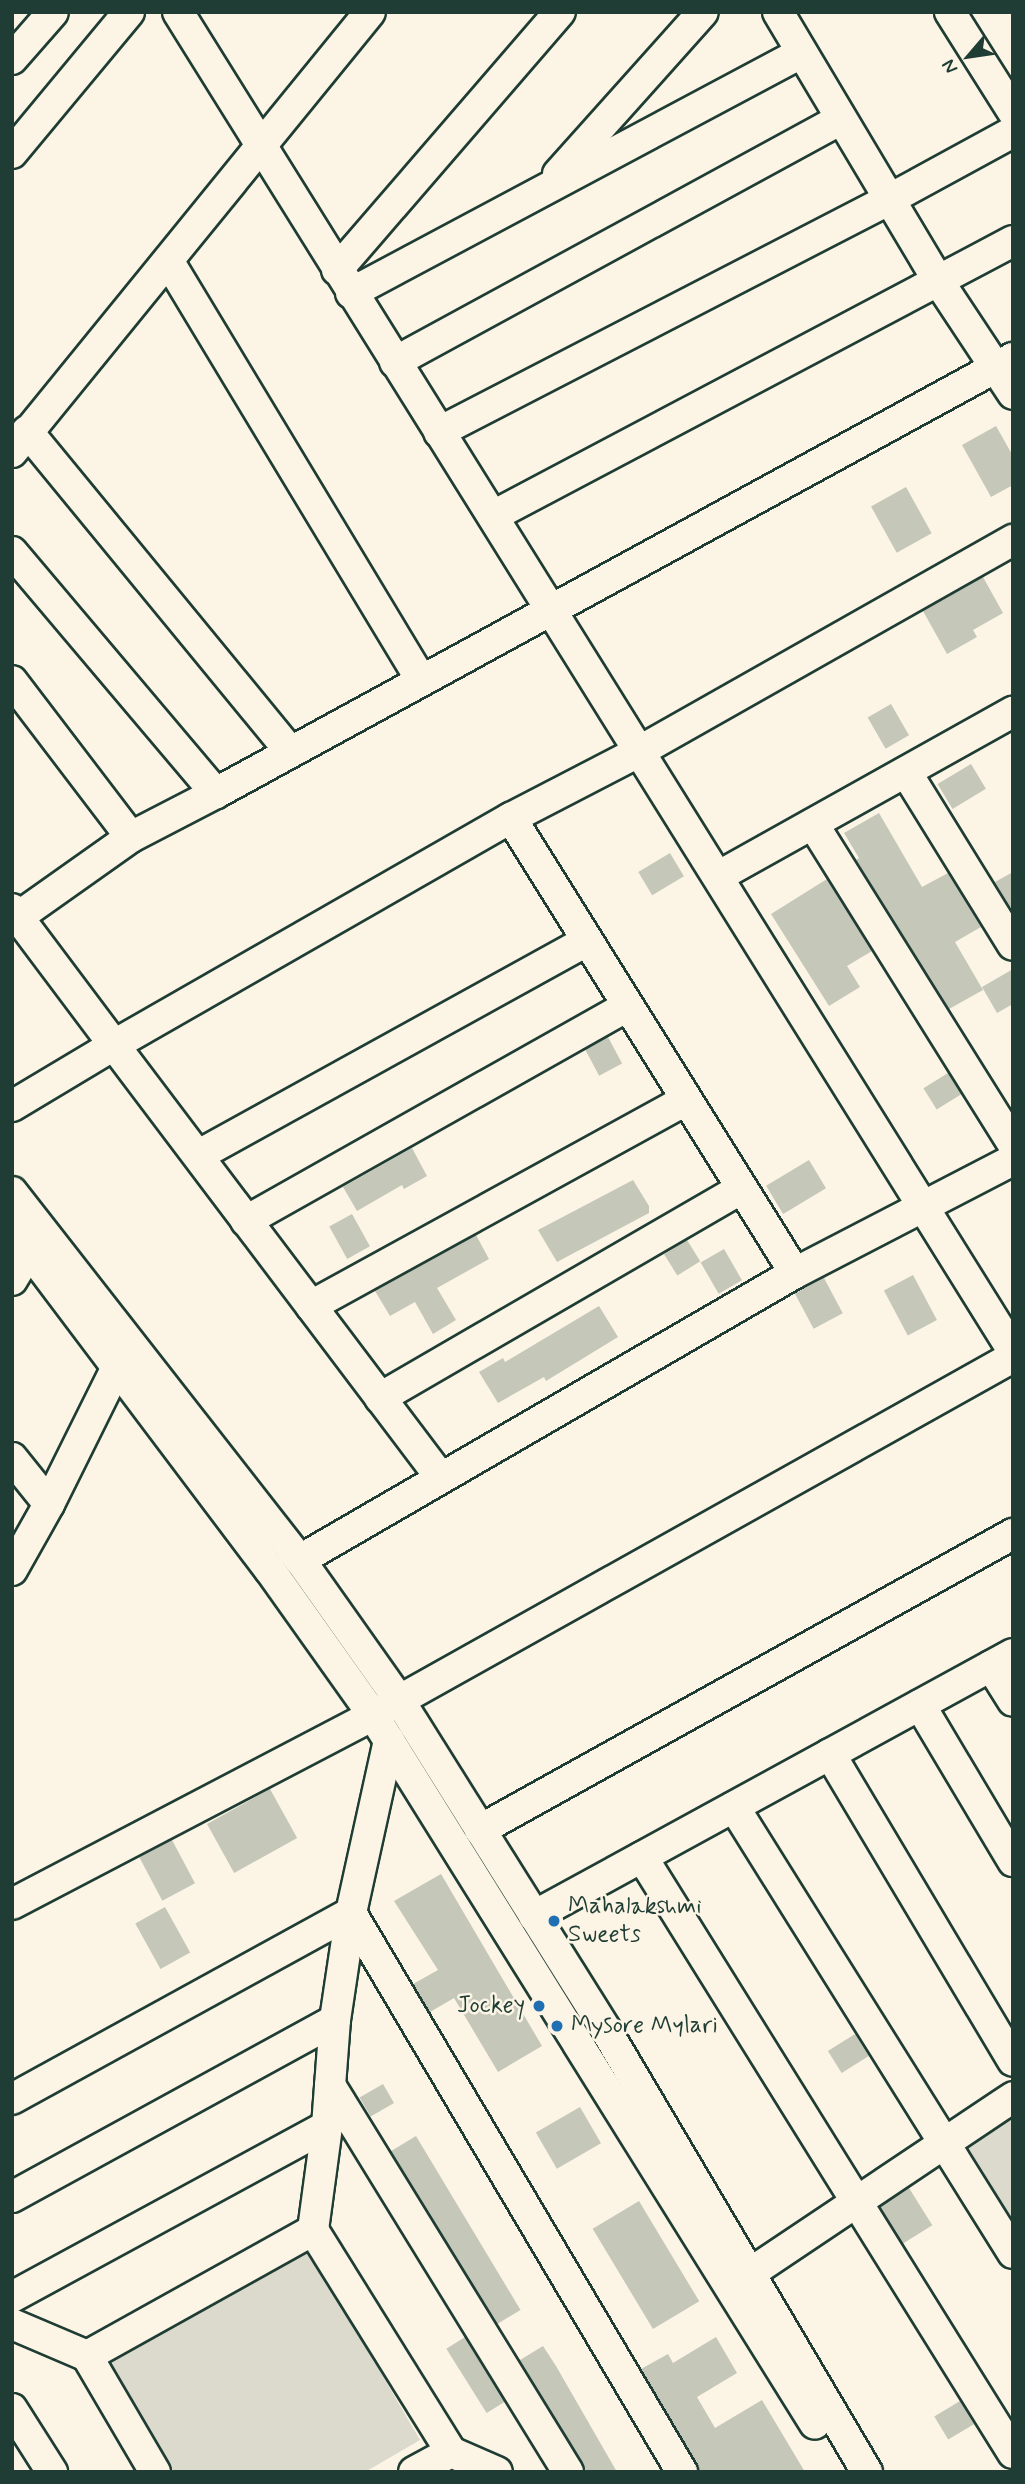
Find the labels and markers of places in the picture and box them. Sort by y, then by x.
place label: Mahalakshmi Sweets [568,1893,702,1949]
marker: Mahalakshmi Sweets [546,1913,562,1929]
place label: Jockey [457,1992,525,2020]
marker: Jockey [531,1998,547,2014]
place label: Mysore Mylari [571,2012,715,2040]
marker: Mysore Mylari [549,2018,565,2034]

